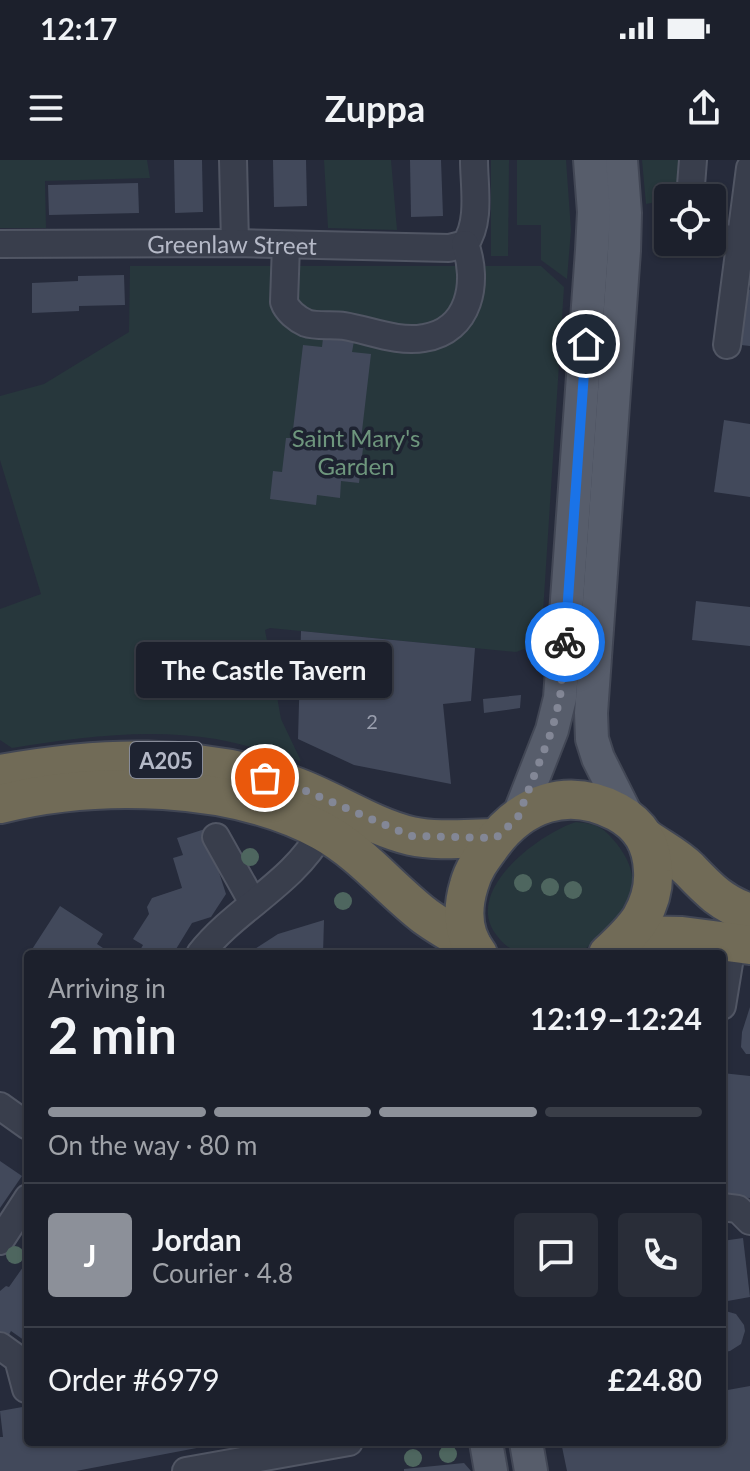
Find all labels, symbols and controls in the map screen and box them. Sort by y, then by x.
text: 12:17 [40,10,117,46]
icon: menu [24,86,68,130]
text: Zuppa [325,86,425,130]
icon: share [682,86,726,130]
map controls [654,184,726,256]
button: locate [654,184,726,256]
street label: Greenlaw Street [147,228,318,259]
pin [552,310,620,378]
icon: home [564,322,608,366]
park label: Saint Mary's Garden [292,423,420,480]
courier [525,602,605,682]
icon: bike [543,620,587,664]
callout: The Castle Tavern [137,642,393,698]
text: The Castle Tavern [162,654,366,686]
house number: 2 [366,709,378,733]
road number: A205 [130,742,202,778]
pin [231,744,299,812]
icon: bag [243,756,287,800]
text: Arriving in [48,972,166,1004]
text: 12:19–12:24 [530,1000,702,1036]
text: 2 min [48,1003,177,1065]
text: On the way · 80 m [48,1129,257,1161]
button: chat [514,1213,598,1297]
button: phone [618,1213,702,1297]
text: Jordan [152,1221,242,1257]
text: J [84,1237,96,1273]
text: Courier · 4.8 [152,1257,293,1289]
text: Order #6979 [48,1361,220,1397]
text: £24.80 [608,1361,702,1397]

